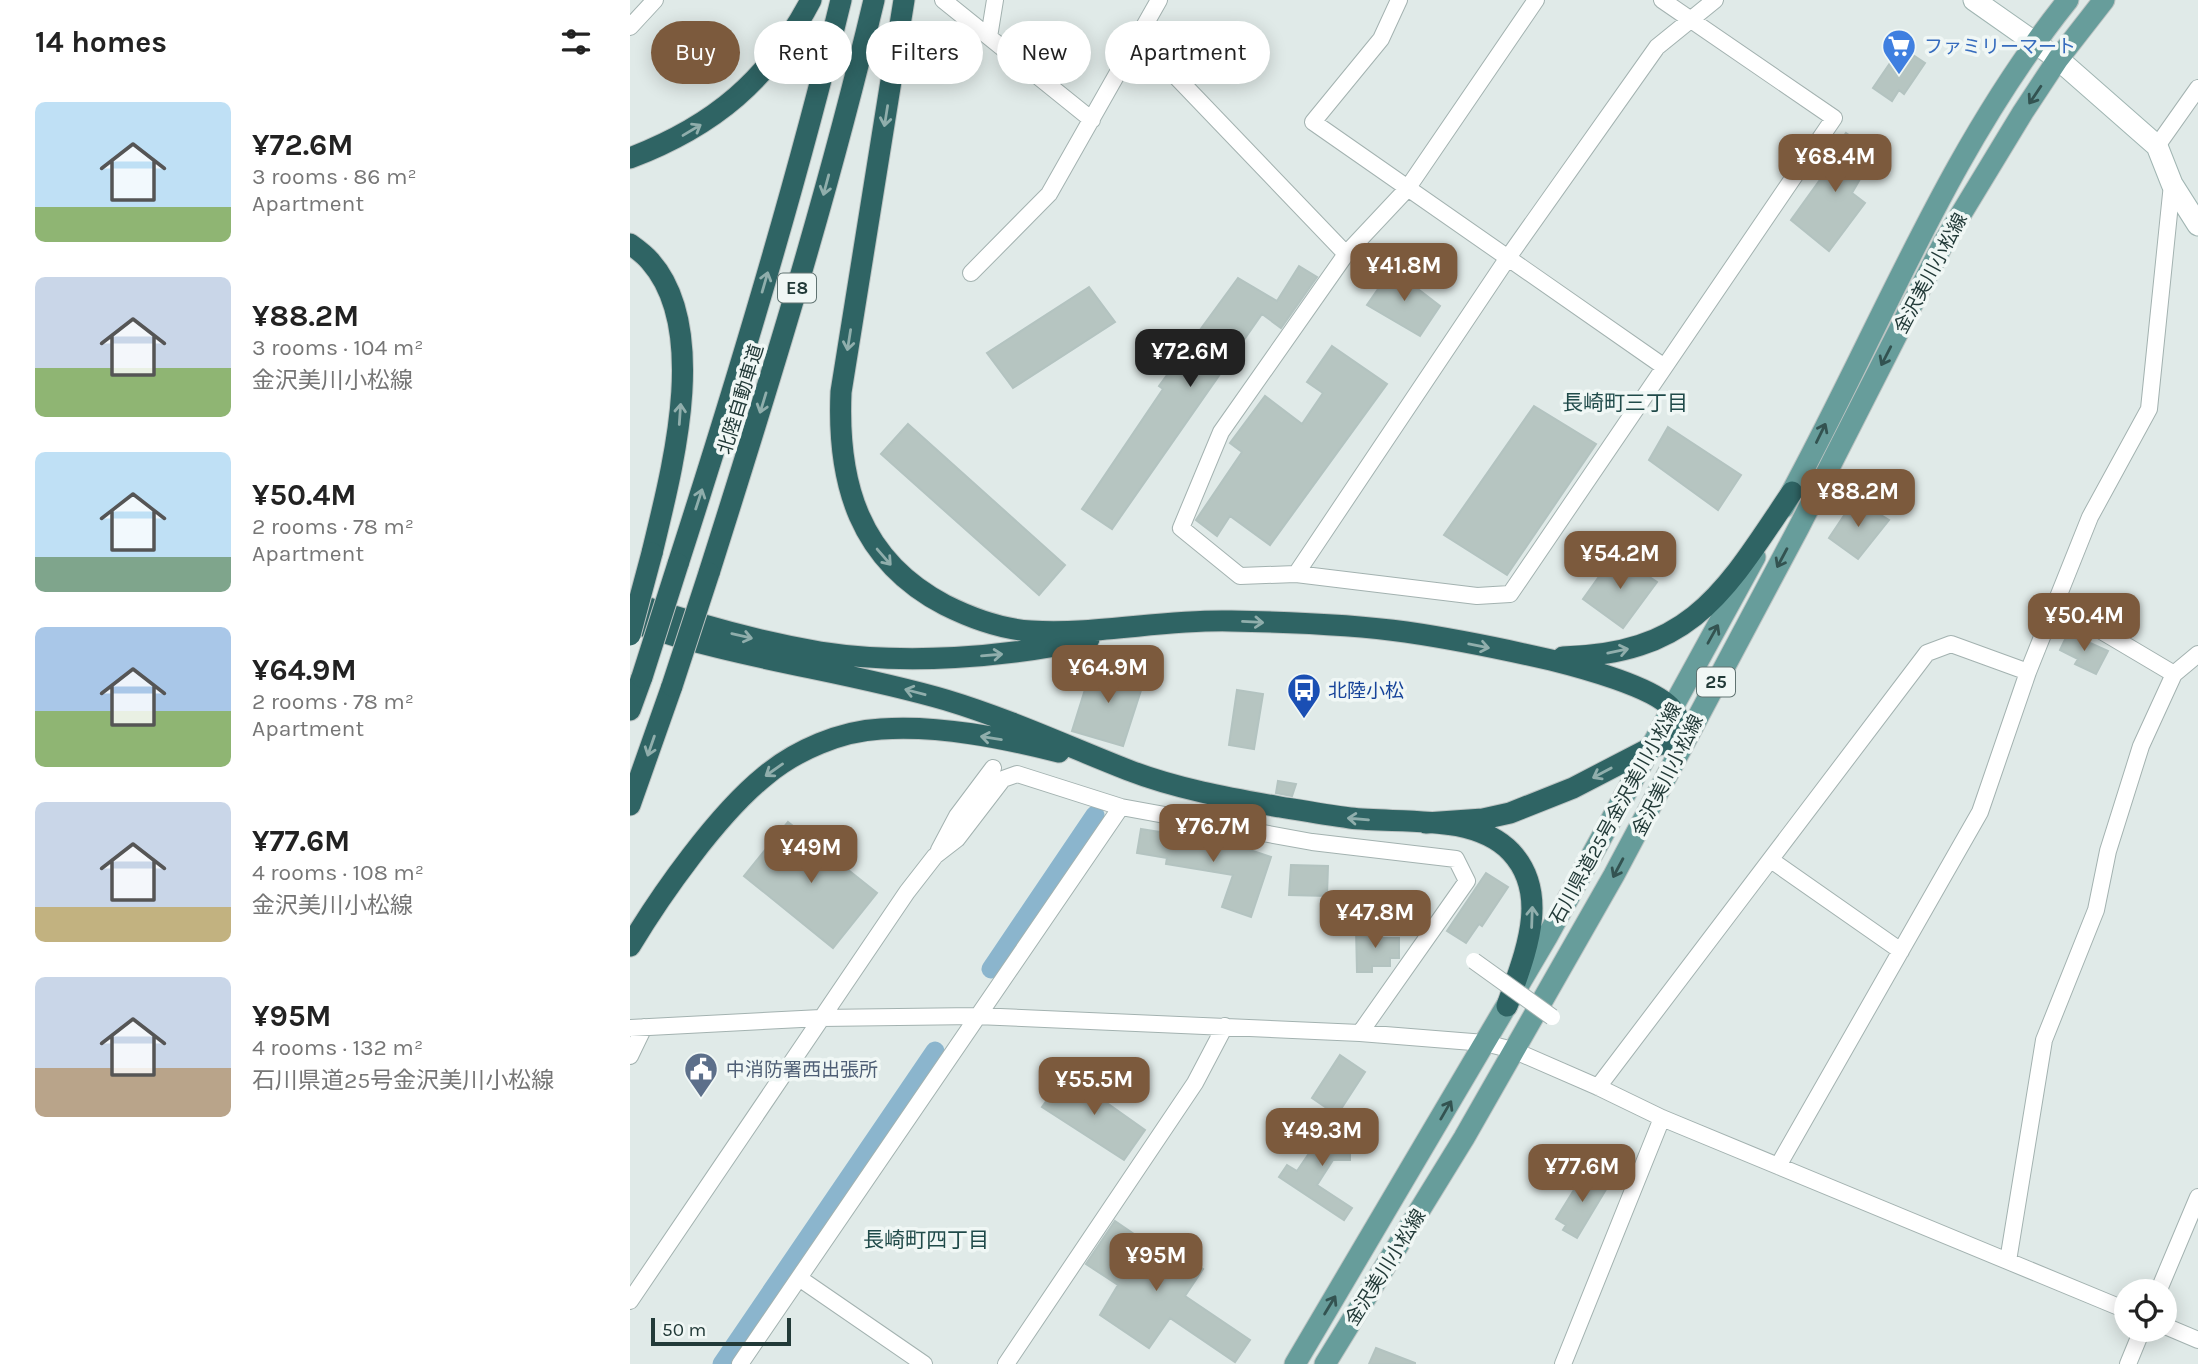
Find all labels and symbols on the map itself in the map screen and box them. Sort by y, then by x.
supermarket icon: ファミリーマート [1880,27,1918,76]
place label: ファミリーマート [1924,36,2076,58]
one-way arrow [2027,84,2041,104]
one-way arrow [879,104,892,127]
one-way arrow [681,122,701,136]
pin: ¥68.4M [1778,134,1892,194]
one-way arrow [819,174,832,196]
street label: 金沢美川小松線 [1890,210,1972,337]
pin: ¥41.8M [1347,244,1461,303]
one-way arrow [760,271,773,293]
road number: E8 [778,274,816,302]
one-way arrow [842,328,855,351]
pin: ¥72.6M [1133,330,1247,389]
street label: 北陸自動車道 [714,342,768,457]
one-way arrow [1879,345,1892,366]
district label: 長崎町三丁目 [1562,391,1688,415]
one-way arrow [756,392,769,414]
one-way arrow [674,403,687,426]
one-way arrow [1814,423,1828,444]
pin: ¥88.2M [1801,470,1915,529]
one-way arrow [694,489,706,511]
pin: ¥54.2M [1563,532,1677,591]
one-way arrow [876,548,892,566]
one-way arrow [1775,548,1789,568]
pin: ¥50.4M [2027,594,2141,653]
one-way arrow [1241,616,1264,629]
one-way arrow [1706,624,1720,644]
one-way arrow [730,629,753,643]
one-way arrow [1467,639,1490,653]
one-way arrow [1606,643,1629,657]
pin: ¥64.9M [1051,646,1165,705]
one-way arrow [981,648,1003,661]
road number: 25 [1697,668,1735,696]
bus stop icon: 北陸小松 [1285,671,1323,720]
place label: 北陸小松 [1328,680,1404,702]
one-way arrow [904,685,927,698]
street label: 石川県道25号金沢美川小松線 [1546,699,1686,928]
street label: 金沢美川小松線 [1628,711,1708,840]
one-way arrow [981,731,1003,744]
one-way arrow [644,734,656,756]
one-way arrow [765,763,784,777]
one-way arrow [1592,767,1613,780]
pin: ¥76.7M [1156,804,1270,864]
one-way arrow [1347,812,1369,825]
pin: ¥49M [770,826,852,885]
one-way arrow [1611,857,1625,878]
pin: ¥47.8M [1318,890,1432,950]
one-way arrow [1525,906,1538,929]
public building icon: 中消防署西出張所 [682,1050,720,1099]
pin: ¥55.5M [1037,1058,1151,1117]
place label: 中消防署西出張所 [726,1059,878,1081]
one-way arrow [1440,1100,1453,1121]
pin: ¥49.3M [1265,1108,1379,1168]
pin: ¥77.6M [1525,1144,1639,1204]
street label: 金沢美川小松線 [1341,1205,1430,1330]
district label: 長崎町四丁目 [863,1228,989,1252]
pin: ¥95M [1115,1234,1197,1293]
one-way arrow [1323,1296,1337,1316]
scale bar [651,1315,791,1347]

